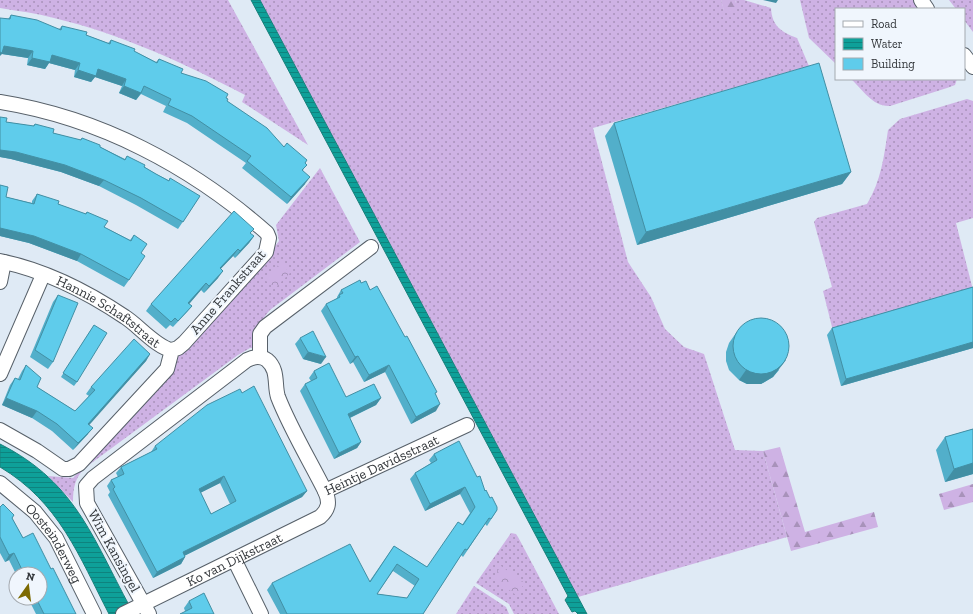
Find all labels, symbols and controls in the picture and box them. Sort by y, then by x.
legend [835,8,965,80]
text: Road [871,17,897,31]
text: Water [871,37,903,51]
text: Building [871,57,915,71]
street label: Anne Frankstraat [187,246,270,338]
street label: Hannie Schaftstraat [54,272,165,352]
street label: Heintje Davidsstraat [321,430,442,499]
street label: Oosteinderweg [22,499,86,586]
street label: Wim Kansingel [84,507,144,596]
street label: Ko van Dijkstraat [184,528,286,590]
north arrow [8,566,48,606]
text: N [25,569,37,584]

